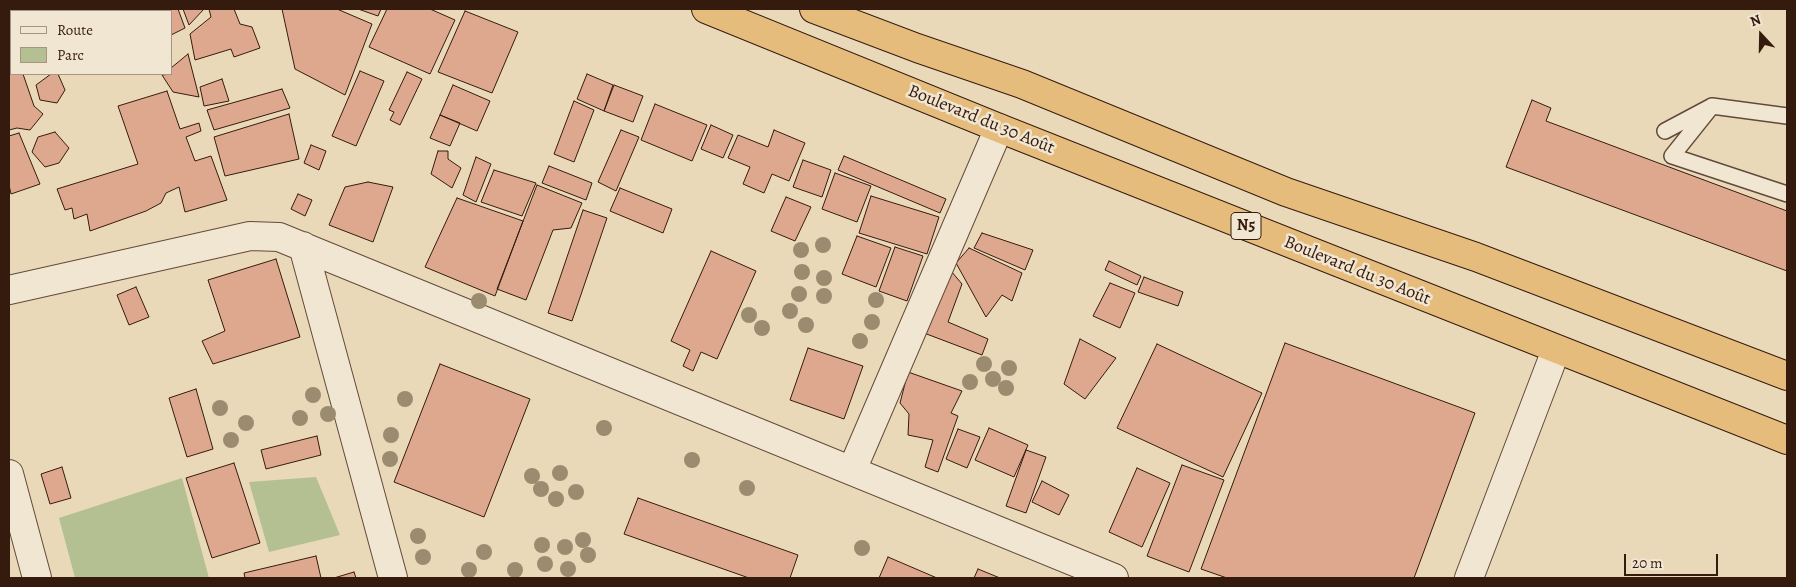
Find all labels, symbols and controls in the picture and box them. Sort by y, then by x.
legend [10,10,172,75]
north arrow [1736,10,1786,60]
text: N [1747,10,1764,31]
text: Route [57,20,93,40]
text: Parc [57,45,84,65]
street label: Boulevard du 30 Août [905,81,1057,159]
road number: N5 [1231,212,1261,240]
street label: Boulevard du 30 Août [1281,232,1433,310]
scale bar [1626,544,1720,576]
text: 20 m [1632,553,1663,573]

